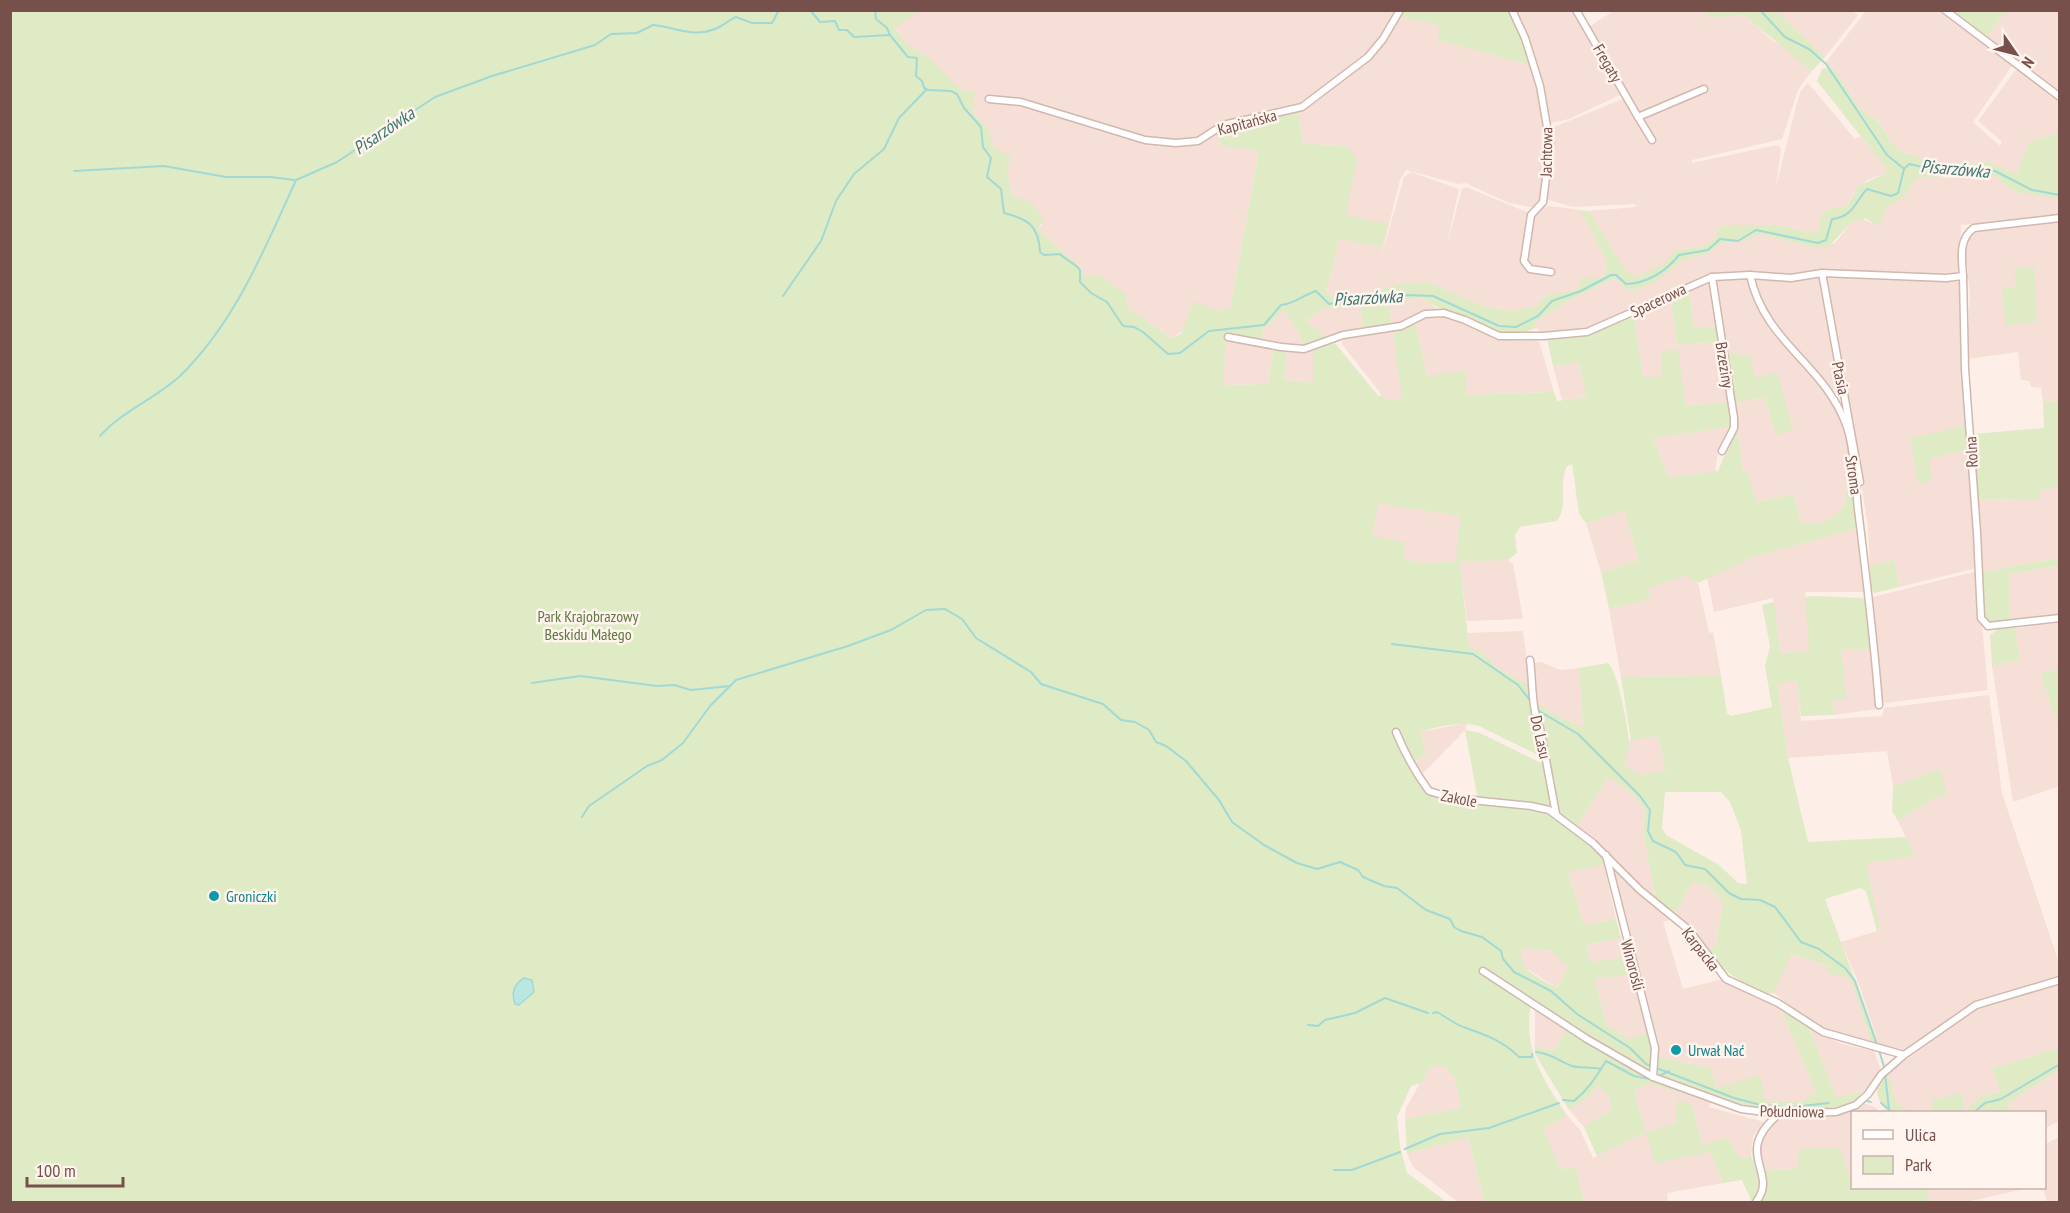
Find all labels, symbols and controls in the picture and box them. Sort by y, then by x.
north arrow [1986,24,2046,84]
street label: Fregaty [1589,40,1627,86]
text: N [2018,53,2039,72]
water label: Pisarzówka [349,101,419,159]
street label: Kapitańska [1215,105,1279,139]
street label: Jachtowa [1536,127,1556,178]
water label: Pisarzówka [1920,154,1991,183]
street label: Spacerowa [1627,278,1689,322]
water label: Pisarzówka [1333,284,1404,311]
street label: Brzeziny [1712,341,1738,389]
street label: Ptasia [1828,360,1854,396]
street label: Rolna [1960,436,1982,468]
street label: Stroma [1841,454,1867,496]
park label: Park Krajobrazowy Beskidu Małego [537,606,639,644]
street label: Do Lasu [1526,713,1556,761]
street label: Zakole [1439,785,1479,811]
place label: Groniczki [226,886,277,906]
marker: Groniczki [207,889,221,903]
street label: Karpacka [1678,923,1724,975]
street label: Winorośli [1617,937,1649,993]
place label: Urwał Nać [1688,1040,1745,1060]
marker: Urwał Nać [1669,1043,1683,1057]
street label: Południowa [1760,1100,1824,1122]
legend [1851,1111,2046,1189]
text: Ulica [1905,1123,1936,1146]
scale bar [27,1150,123,1188]
text: Park [1905,1153,1932,1176]
text: 100 m [36,1159,76,1182]

